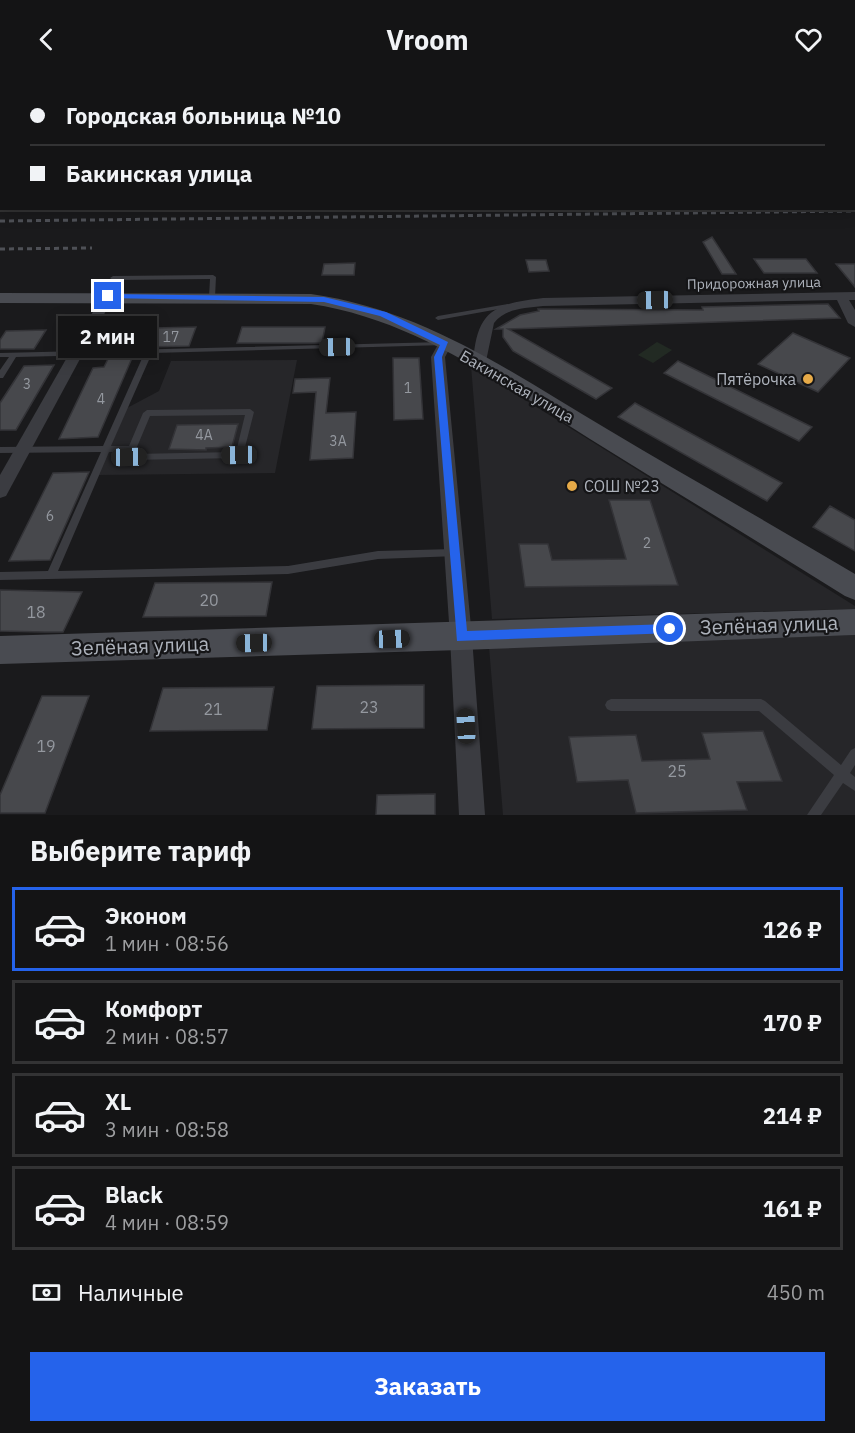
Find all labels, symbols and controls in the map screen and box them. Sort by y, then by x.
text: Vroom [386,22,469,57]
icon: back [30,23,63,56]
icon: heart [792,23,825,56]
text: Городская больница №10 [66,101,341,130]
text: Бакинская улица [66,159,252,188]
street label: Придорожная улица [687,273,822,293]
route end [94,282,121,309]
car [637,291,673,309]
callout: 2 мин [58,317,158,359]
text: 2 мин [80,323,135,350]
house number: 17 [163,328,179,346]
car [319,338,355,356]
street label: Бакинская улица [456,345,578,427]
place label: Пятёрочка [716,369,796,389]
marker: Пятёрочка [801,372,815,386]
house number: 3 [23,375,31,393]
house number: 1 [404,379,412,397]
house number: 4 [97,390,105,408]
house number: 4А [195,426,213,444]
house number: 3А [329,432,347,450]
car [221,446,257,464]
car [111,448,147,466]
place label: СОШ №23 [584,476,660,496]
marker: СОШ №23 [565,479,579,493]
house number: 6 [46,507,54,525]
house number: 2 [643,534,651,552]
house number: 20 [199,590,219,610]
house number: 18 [26,602,46,622]
street label: Зелёная улица [699,609,839,640]
route start [656,615,683,642]
car [374,629,410,649]
street label: Зелёная улица [70,630,210,661]
car [236,634,272,652]
house number: 23 [359,697,379,717]
house number: 21 [203,699,223,719]
car [456,708,476,744]
house number: 19 [36,736,56,756]
house number: 25 [667,761,687,781]
text: Выберите тариф [30,833,251,868]
text: Эконом [105,901,187,930]
icon: car [33,902,87,956]
text: 126 ₽ [763,915,822,944]
text: 1 мин · 08:56 [105,930,229,957]
text: Комфорт [105,994,202,1023]
icon: car [33,995,87,1049]
text: 170 ₽ [763,1008,822,1037]
text: 2 мин · 08:57 [105,1023,229,1050]
text: XL [105,1087,131,1116]
icon: car [33,1088,87,1142]
text: 214 ₽ [763,1101,822,1130]
text: 3 мин · 08:58 [105,1116,229,1143]
text: Black [105,1180,163,1209]
icon: car [33,1181,87,1235]
text: 161 ₽ [763,1194,822,1223]
text: 4 мин · 08:59 [105,1209,229,1236]
icon: cash [30,1276,63,1309]
text: Наличные [78,1278,184,1307]
text: 450 m [767,1279,825,1306]
button: Заказать [30,1352,825,1421]

